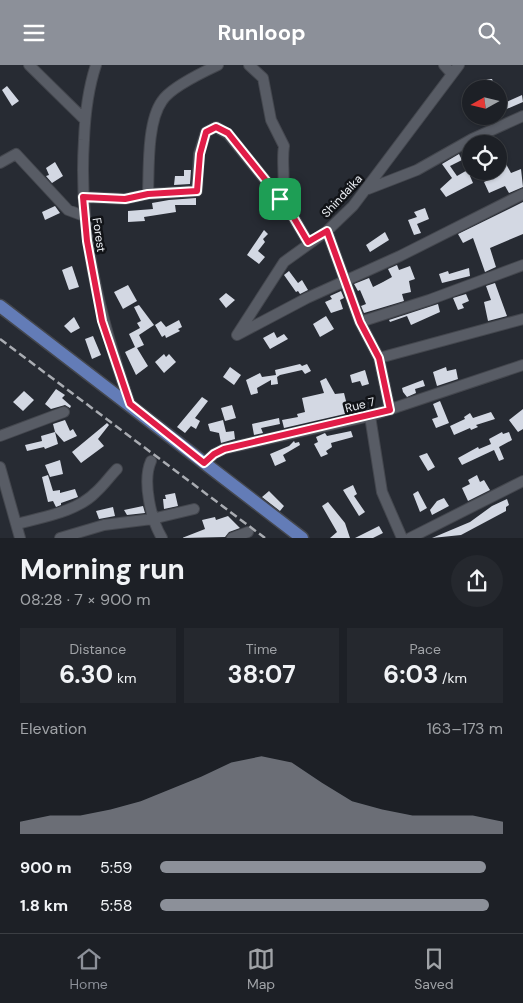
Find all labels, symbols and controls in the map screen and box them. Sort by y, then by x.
text: Runloop [217,18,306,47]
icon: menu [20,19,48,47]
icon: search [475,19,503,47]
north arrow [462,80,508,125]
map controls [462,80,507,180]
button: locate [462,135,507,180]
street label: Shindaika [318,171,366,221]
pin [259,178,301,220]
icon: arrive [266,185,294,213]
street label: Forest [89,217,109,254]
street label: Rue 7 [343,394,377,416]
text: Morning run [20,551,185,588]
button: share [451,555,503,607]
text: 08:28 · 7 × 900 m [20,589,151,610]
text: Distance [69,640,126,658]
text: Time [246,640,277,658]
text: Pace [409,640,441,658]
text: 6.30 [59,658,113,691]
text: 38:07 [227,658,296,691]
text: 6:03 [383,658,438,691]
text: km [113,669,136,687]
text: /km [438,669,467,687]
text: Elevation [20,718,87,739]
text: 163–173 m [427,718,503,739]
text: 900 m [20,857,72,878]
text: 5:59 [100,857,132,878]
text: 1.8 km [20,895,68,916]
text: 5:58 [100,895,132,916]
tab: Home [70,945,108,993]
tab: Map [247,945,275,993]
tab: Saved [414,945,453,993]

